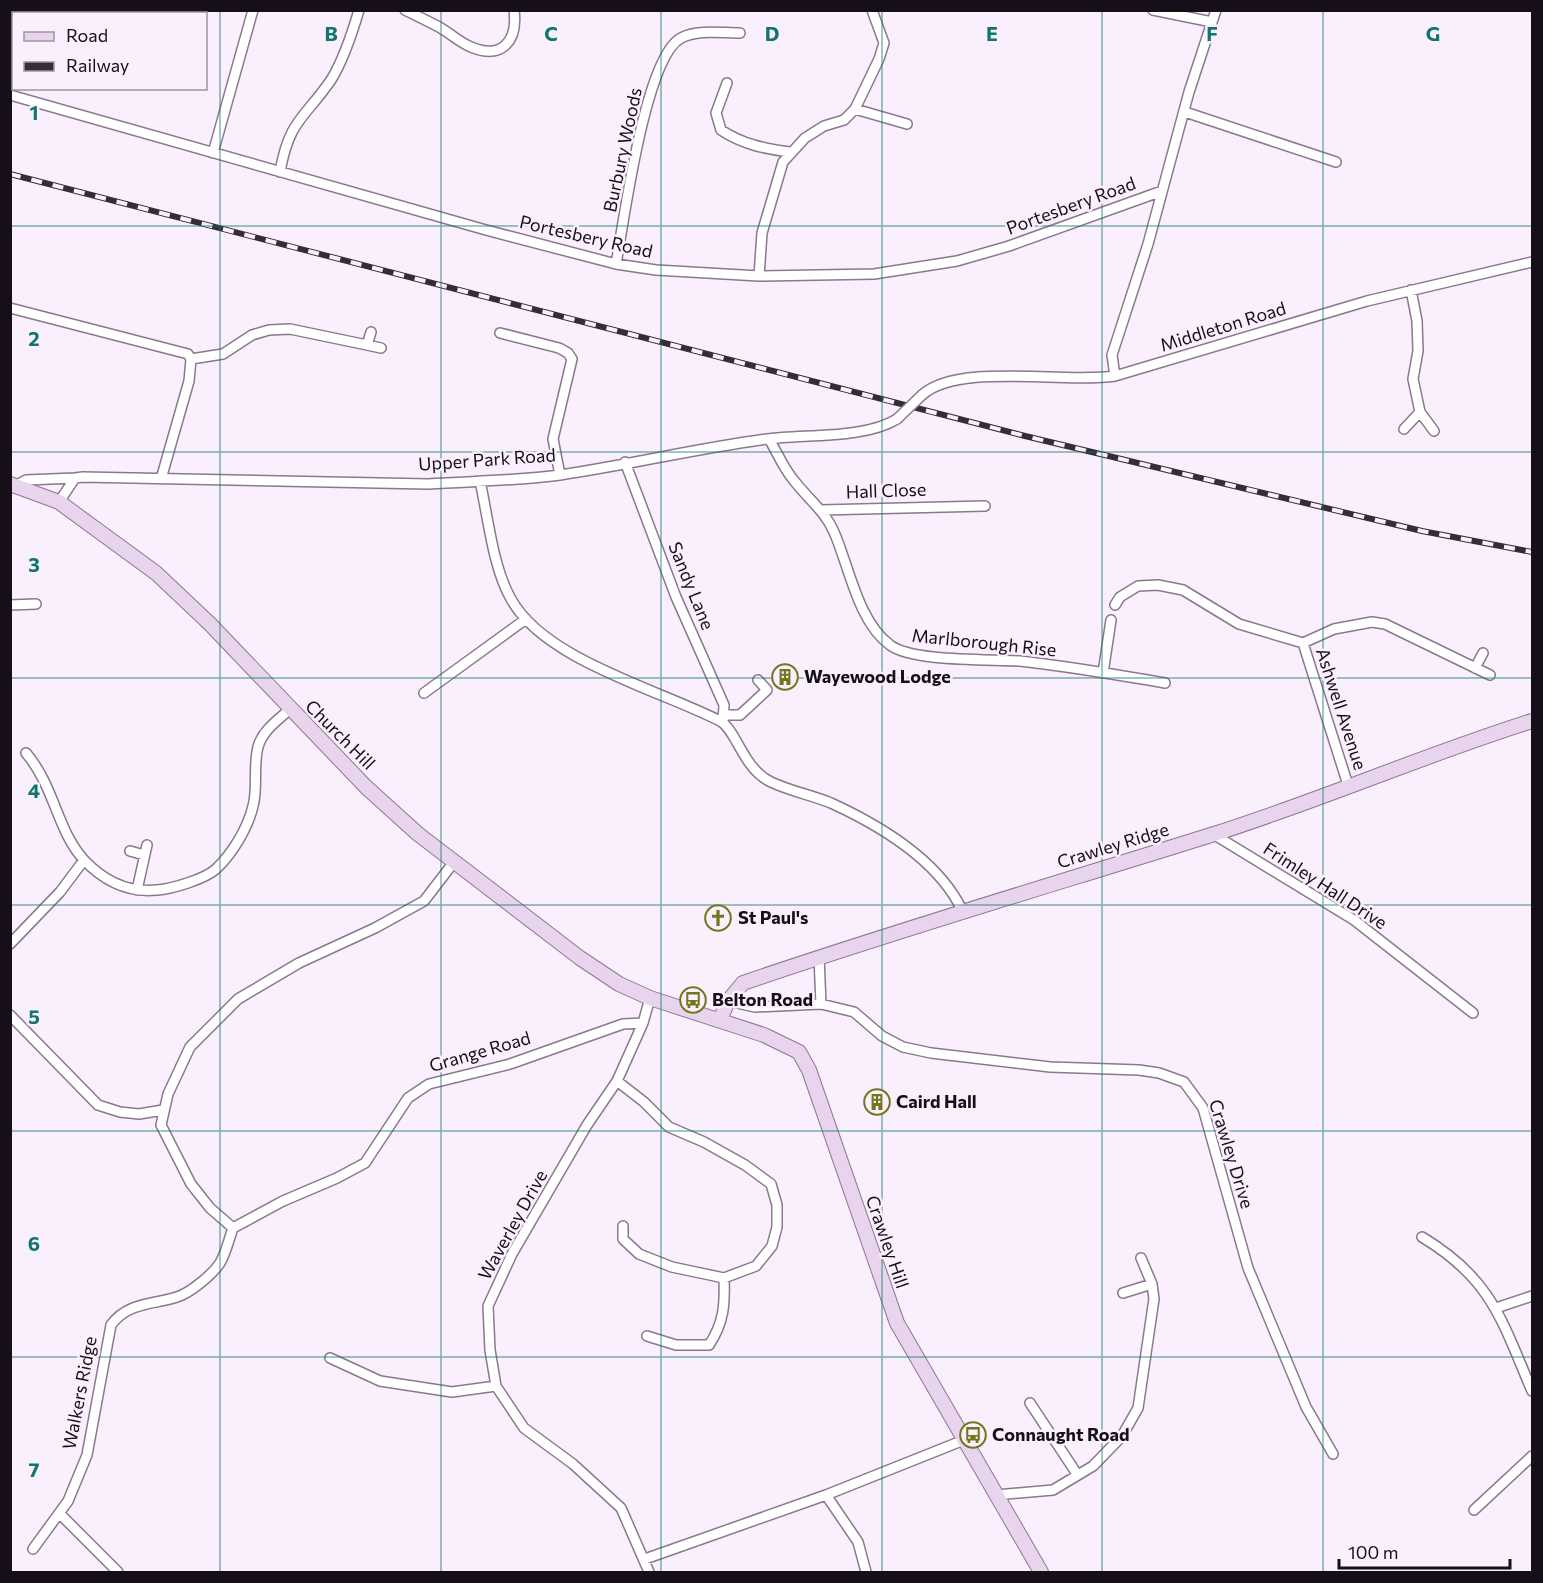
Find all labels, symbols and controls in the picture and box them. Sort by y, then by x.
legend [12,12,207,90]
text: B [324,21,338,45]
text: C [544,21,558,45]
text: D [765,21,779,45]
text: E [986,21,998,45]
text: F [1206,21,1218,45]
text: G [1426,21,1440,45]
text: Road [66,24,108,46]
text: Railway [66,54,129,76]
street label: Burbury Woods [598,86,646,214]
text: 1 [29,100,39,124]
street label: Portesbery Road [1003,171,1138,239]
street label: Portesbery Road [517,210,655,262]
street label: Middleton Road [1157,296,1288,356]
text: 2 [28,326,40,350]
street label: Upper Park Road [417,443,556,475]
street label: Hall Close [845,478,927,502]
street label: Sandy Lane [664,538,720,633]
text: 3 [28,552,40,576]
street label: Marlborough Rise [911,623,1057,661]
street label: Ashwell Avenue [1312,645,1372,772]
building icon: Wayewood Lodge [770,662,800,692]
place label: Wayewood Lodge [804,665,951,687]
street label: Church Hill [301,695,380,774]
text: 4 [28,778,40,802]
street label: Crawley Ridge [1054,818,1171,872]
street label: Frimley Hall Drive [1260,837,1392,933]
church icon: St Paul's [703,903,733,933]
place label: St Paul's [738,906,808,928]
bus stop icon: Belton Road [678,985,708,1015]
place label: Belton Road [712,988,813,1010]
text: 5 [28,1004,40,1028]
street label: Grange Road [426,1026,533,1076]
building icon: Caird Hall [862,1087,892,1117]
place label: Caird Hall [896,1090,977,1112]
street label: Crawley Drive [1205,1096,1259,1211]
street label: Waverley Drive [473,1166,551,1283]
street label: Crawley Hill [862,1192,914,1291]
text: 6 [28,1231,40,1255]
street label: Walkers Ridge [57,1334,101,1451]
bus stop icon: Connaught Road [958,1420,988,1450]
place label: Connaught Road [992,1423,1130,1445]
text: 7 [29,1457,40,1481]
scale bar [1339,1532,1510,1570]
text: 100 m [1348,1541,1398,1563]

